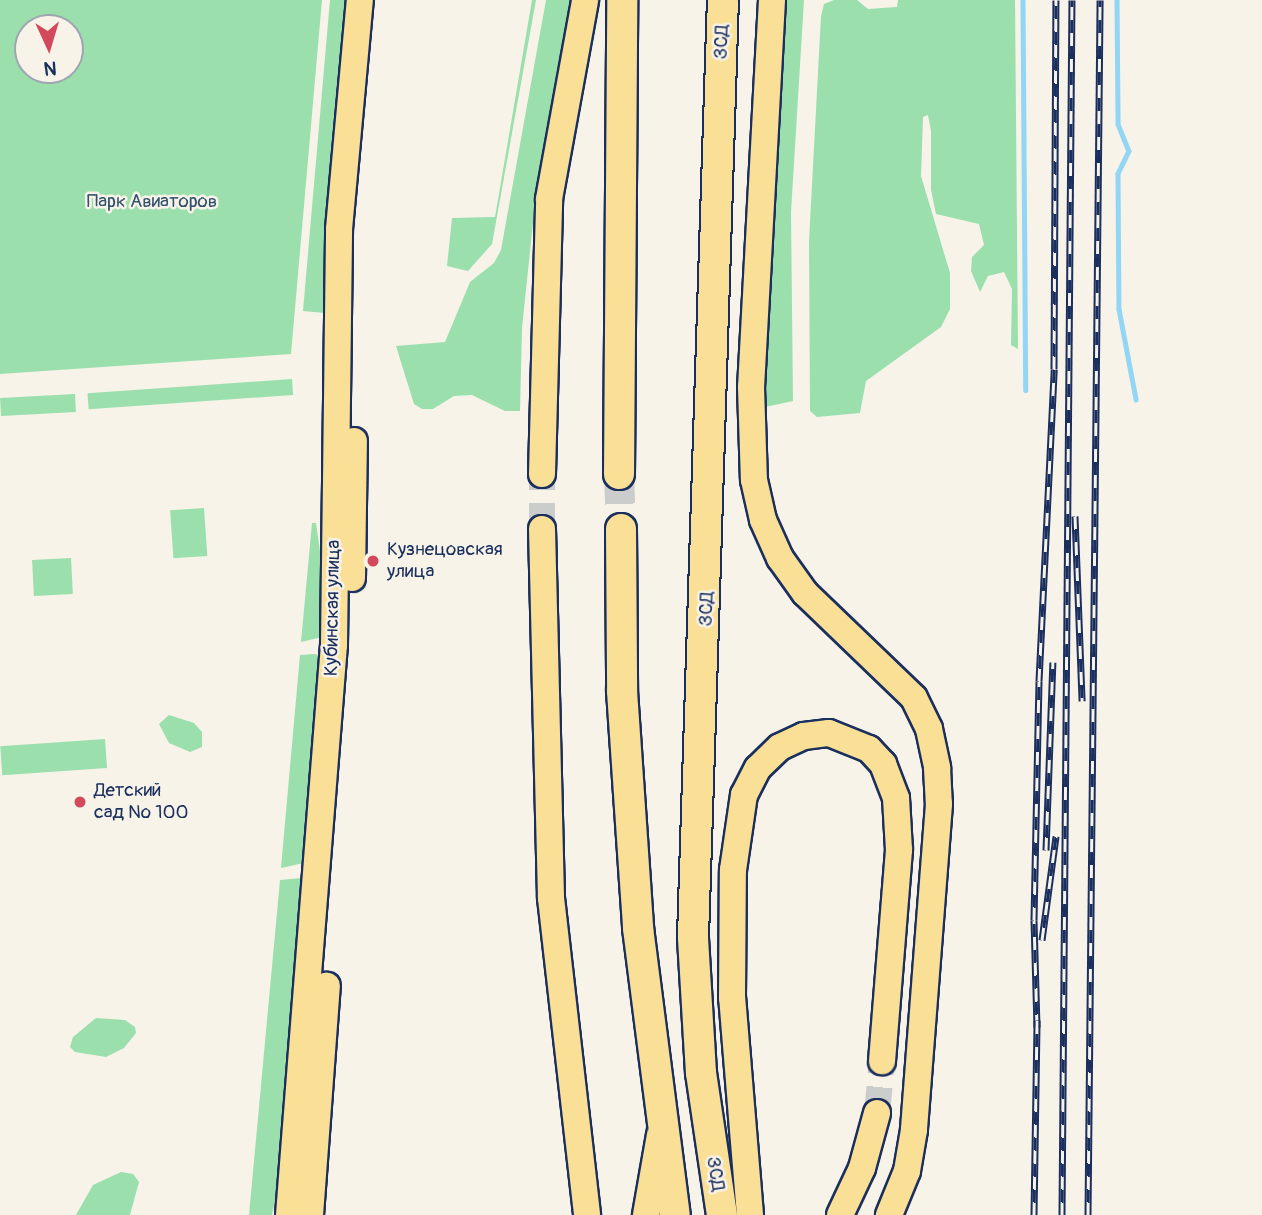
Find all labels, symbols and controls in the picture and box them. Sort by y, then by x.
north arrow [14,14,84,84]
street label: ЗСД [710,24,734,60]
text: N [43,56,58,80]
park label: Парк Авиаторов [87,191,217,213]
place label: Кузнецовская улица [387,539,503,583]
street label: Кубинская улица [320,540,346,676]
marker: Кузнецовская улица [365,553,381,569]
street label: ЗСД [695,591,719,627]
place label: Детский сад № 100 [94,780,189,824]
marker: Детский сад № 100 [72,794,88,810]
street label: ЗСД [701,1155,729,1193]

